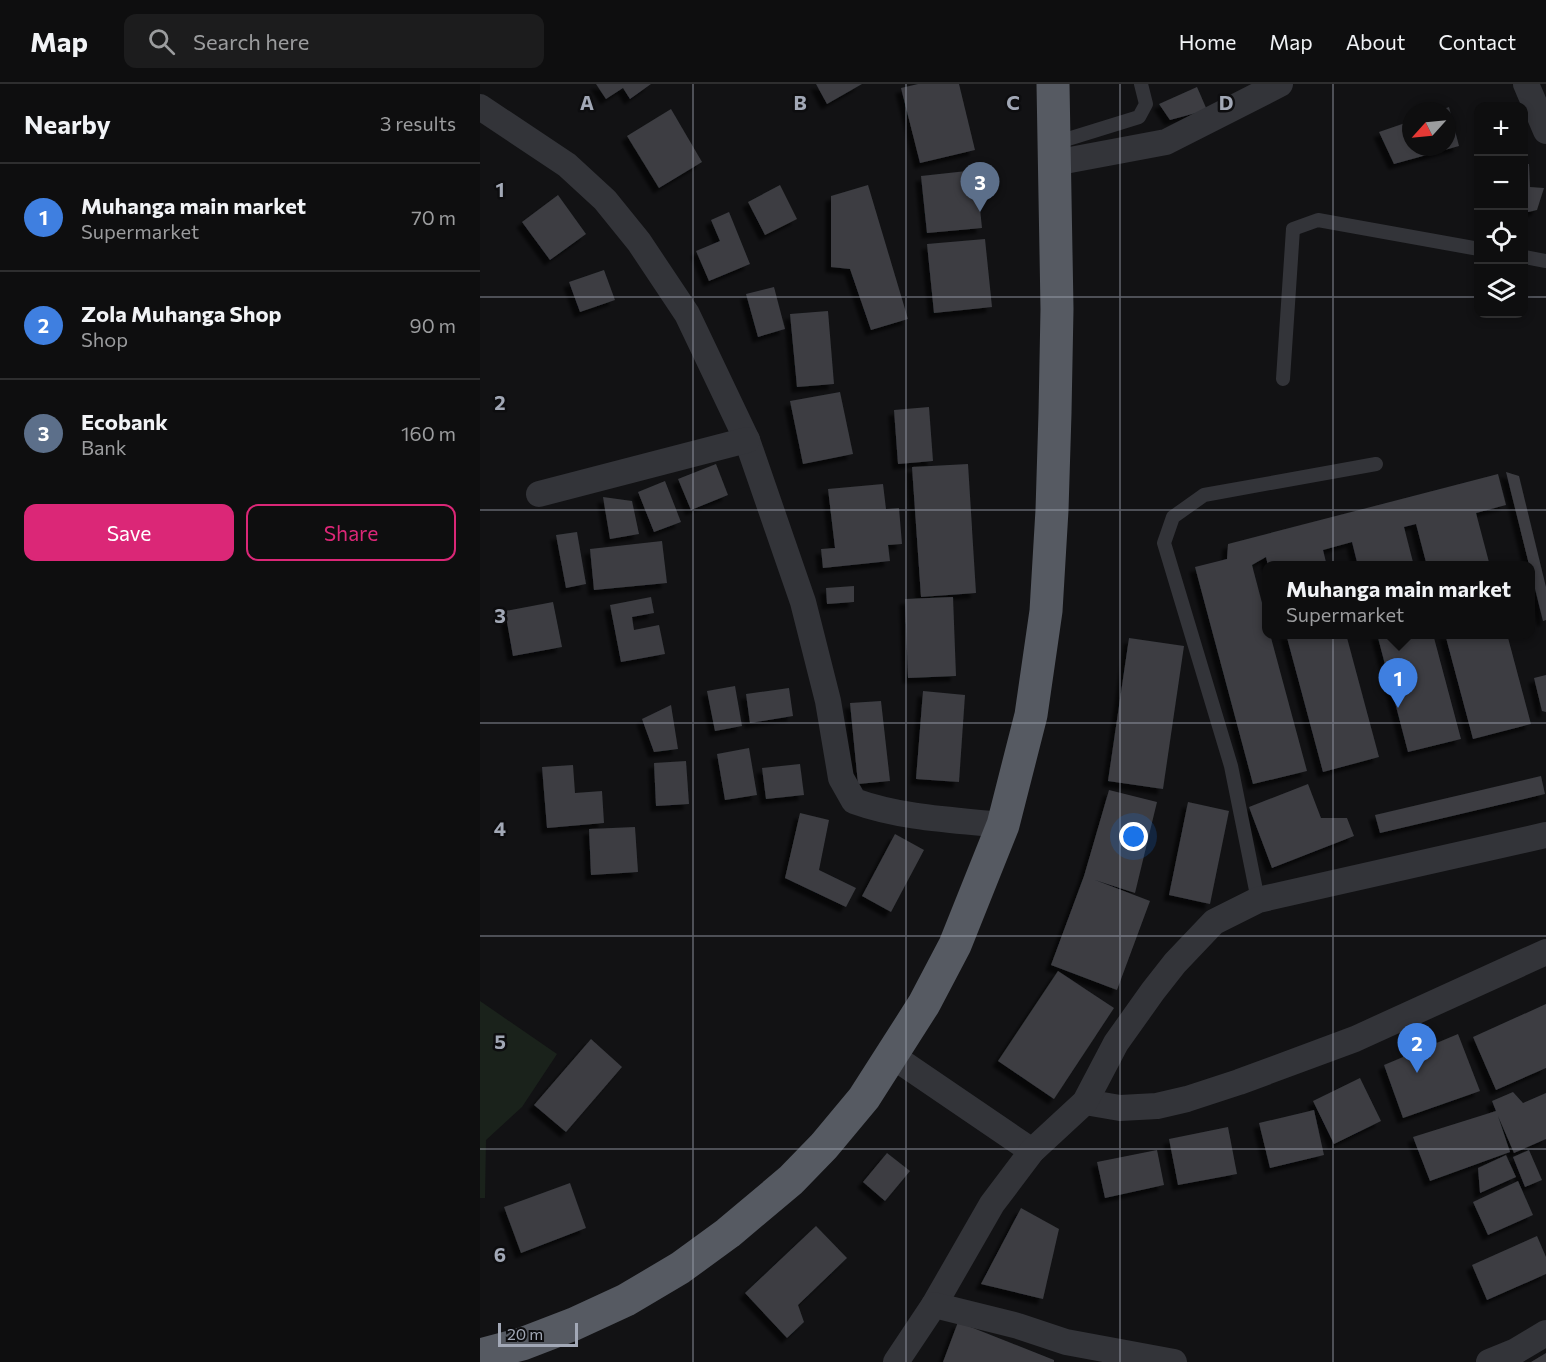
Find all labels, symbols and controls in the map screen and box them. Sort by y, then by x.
search box [124,14,544,68]
text: Map [30,24,88,58]
icon: search [145,25,178,58]
text: Search here [193,28,309,55]
text: Home [1179,29,1236,54]
text: Map [1269,29,1313,54]
text: About [1346,29,1405,54]
text: Contact [1438,29,1516,54]
text: A [580,90,594,114]
text: B [793,90,807,114]
text: C [1006,90,1020,114]
text: D [1219,90,1233,114]
north arrow [1402,102,1456,156]
map controls [1474,102,1528,318]
button: + [1474,102,1528,156]
text: Nearby [24,108,111,139]
text: 3 results [380,111,456,135]
button: − [1474,156,1528,210]
pin: 3 [960,162,1000,212]
text: 1 [495,177,505,201]
text: Muhanga main market [81,192,306,219]
text: 1 [39,205,48,229]
text: 70 m [411,205,456,229]
button: locate [1474,210,1528,264]
text: Supermarket [81,219,199,243]
button: layers [1474,264,1528,318]
text: Zola Muhanga Shop [81,300,282,327]
text: 2 [38,313,49,337]
text: 90 m [410,313,456,337]
text: Shop [81,327,128,351]
text: 2 [494,390,506,414]
text: Ecobank [81,408,168,435]
text: 3 [38,421,49,445]
text: 160 m [401,421,456,445]
text: Bank [81,435,127,459]
button: Save [24,504,234,561]
button: Share [246,504,456,561]
popup [1262,561,1535,639]
text: Muhanga main market [1286,575,1511,602]
text: Supermarket [1286,602,1404,626]
text: 3 [494,603,506,627]
pin: 1 [1378,658,1418,708]
text: 4 [494,816,506,840]
your location [1119,822,1148,851]
pin: 2 [1398,1024,1436,1073]
text: 5 [494,1029,506,1053]
text: 6 [494,1242,506,1266]
scale bar [498,1320,578,1348]
text: 20 m [507,1324,543,1343]

